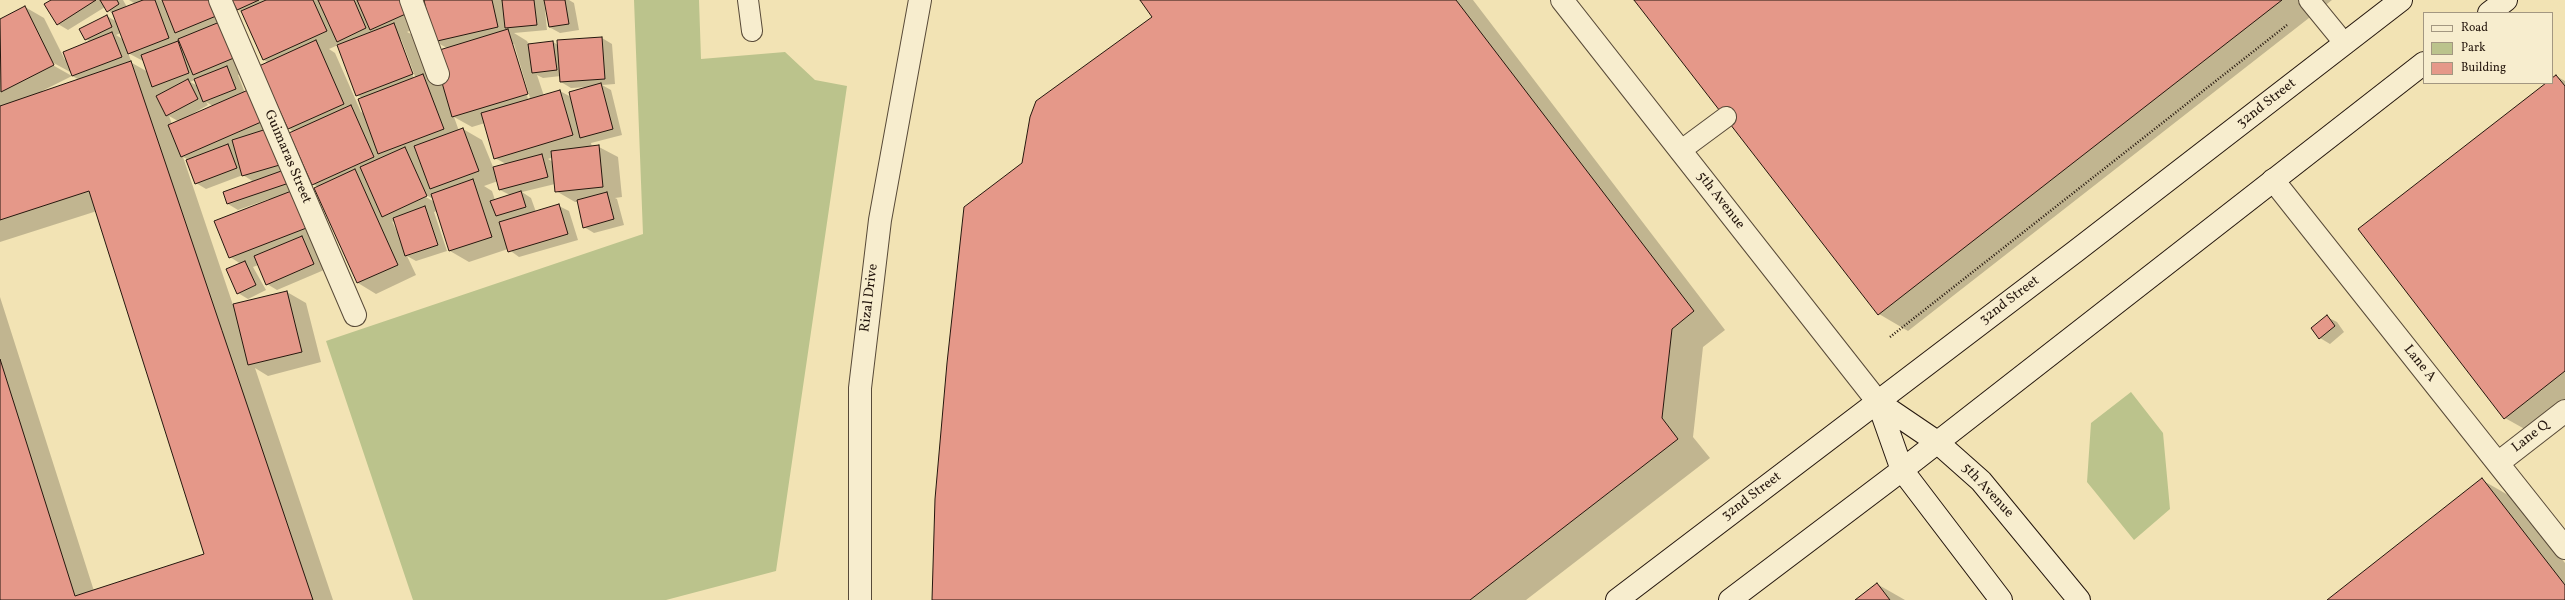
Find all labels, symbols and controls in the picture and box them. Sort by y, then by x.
legend [2423,12,2553,84]
text: Road [2461,20,2488,36]
text: Park [2461,40,2486,56]
text: Building [2461,60,2506,76]
street label: 32nd Street [2234,76,2300,132]
street label: Guimaras Street [260,108,314,206]
street label: 5th Avenue [1692,169,1748,233]
street label: Rizal Drive [857,263,883,333]
street label: 32nd Street [1977,273,2043,329]
street label: Lane A [2399,342,2439,386]
street label: Lane Q [2509,417,2553,457]
street label: 5th Avenue [1957,460,2017,522]
street label: 32nd Street [1719,469,1785,525]

